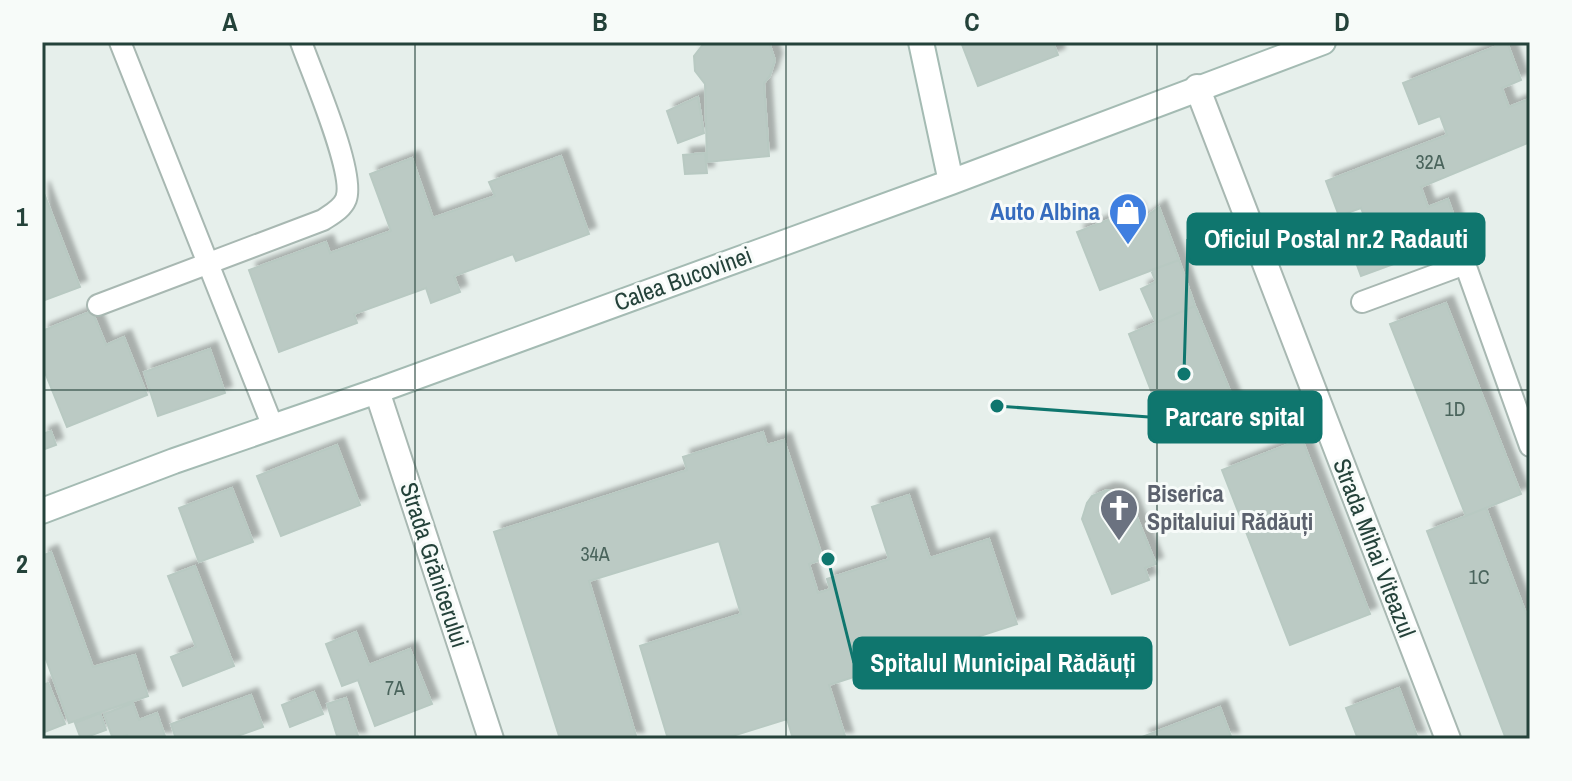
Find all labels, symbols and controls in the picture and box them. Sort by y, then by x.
text: A [222,4,238,39]
text: B [592,4,608,39]
text: C [964,4,980,39]
text: D [1334,4,1350,39]
house number: 32A [1415,148,1445,175]
shop icon: Auto Albina [1107,191,1149,246]
place label: Auto Albina [990,195,1100,227]
text: 1 [16,199,28,234]
callout: Oficiul Postal nr.2 Radauti [1188,214,1484,264]
text: Oficiul Postal nr.2 Radauti [1204,221,1468,256]
street label: Calea Bucovinei [609,238,756,318]
callout: Parcare spital [1149,392,1321,442]
house number: 1D [1445,395,1465,422]
text: Parcare spital [1165,399,1305,434]
street label: Strada Mihai Viteazul [1326,454,1424,642]
place label: Biserica Spitaluiui Rădăuți [1147,477,1313,537]
street label: Strada Grănicerului [393,478,477,651]
church icon: Biserica Spitaluiui Rădăuți [1098,487,1140,542]
house number: 34A [580,540,610,567]
text: 2 [16,546,28,581]
house number: 1C [1469,563,1490,590]
callout: Spitalul Municipal Rădăuți [854,638,1151,688]
text: Spitalul Municipal Rădăuți [870,645,1136,680]
house number: 7A [385,674,405,701]

